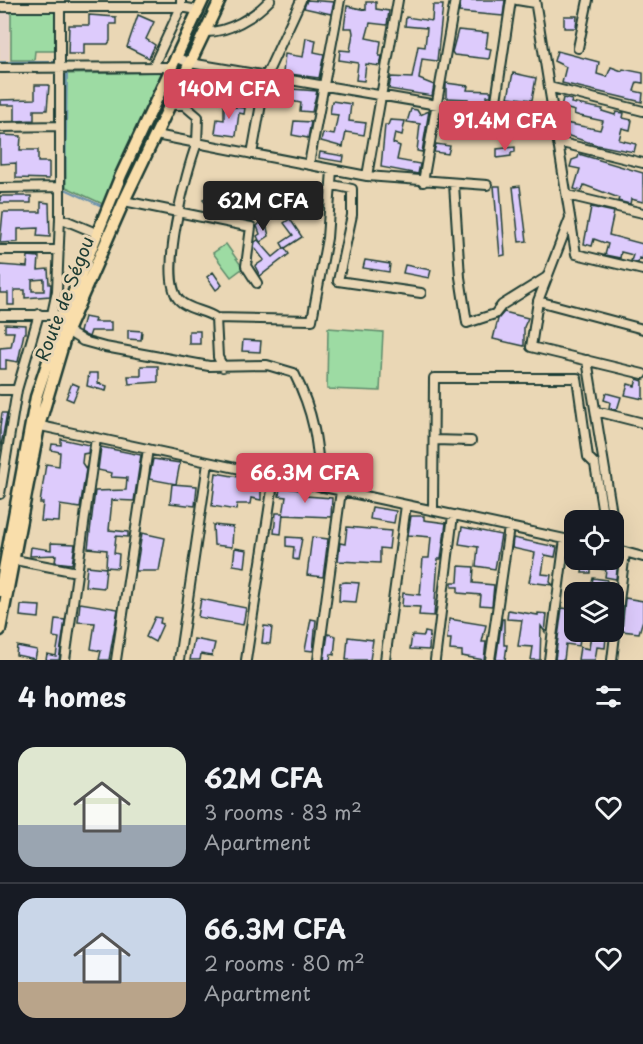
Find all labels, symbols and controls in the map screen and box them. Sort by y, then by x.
pin: 140M CFA [167,69,291,120]
text: 140M CFA [178,73,280,103]
pin: 91.4M CFA [436,101,574,152]
text: 91.4M CFA [453,105,557,135]
pin: 62M CFA [208,181,318,232]
text: 62M CFA [217,185,309,215]
street label: Route de Ségou [27,232,100,365]
pin: 66.3M CFA [236,453,374,504]
text: 66.3M CFA [250,457,360,487]
map controls [564,510,624,642]
button: locate [564,510,624,570]
button: layers [564,582,624,642]
text: 4 homes [18,677,126,716]
icon: filters [592,680,625,713]
text: 62M CFA [204,758,323,797]
icon: home [66,771,138,843]
icon: heart [592,791,625,824]
text: 3 rooms · 83 m² [204,797,362,827]
text: Apartment [204,827,311,857]
text: 66.3M CFA [204,909,346,948]
icon: home [66,922,138,994]
icon: heart [592,942,625,975]
text: 2 rooms · 80 m² [204,948,365,978]
text: Apartment [204,978,311,1008]

